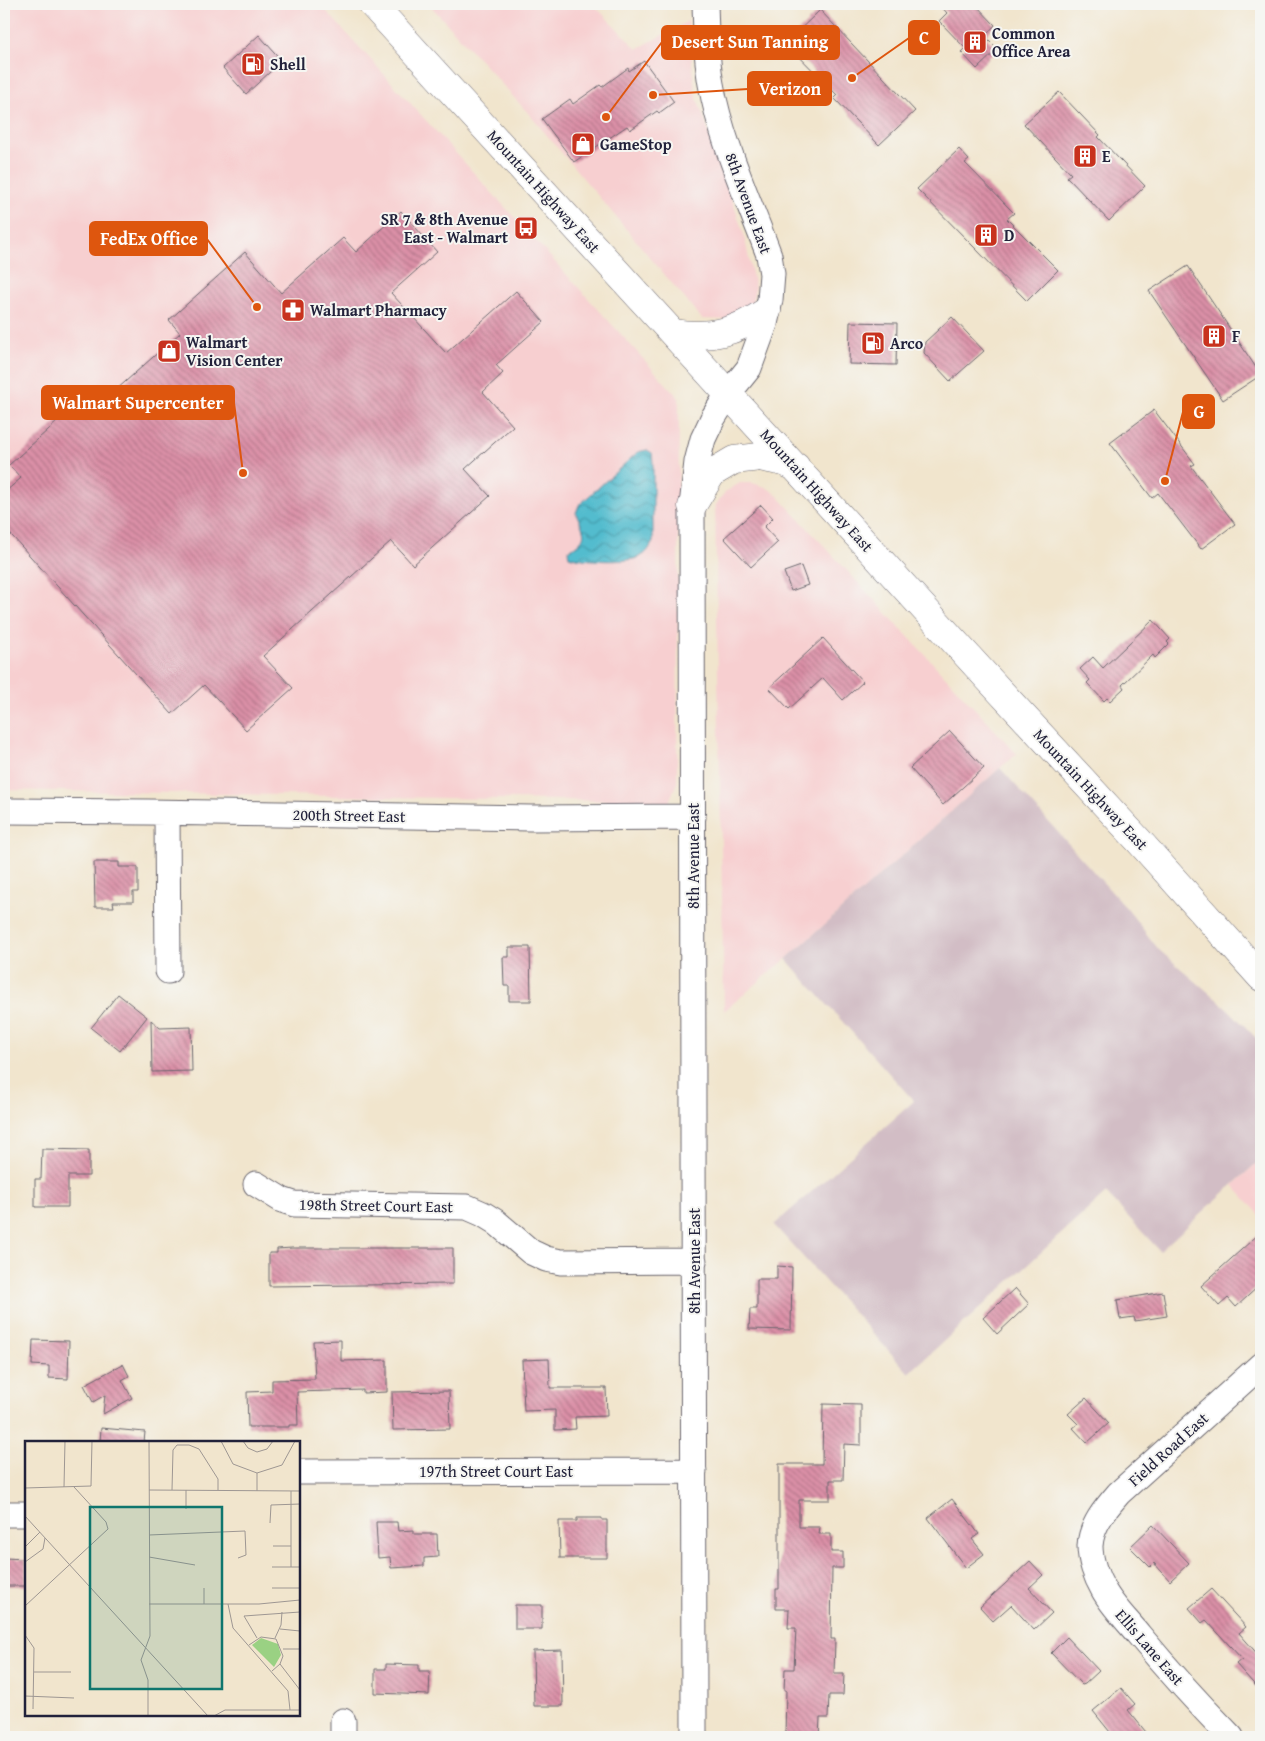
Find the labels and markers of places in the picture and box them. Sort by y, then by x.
callout: C [909,21,939,54]
place label: Common Office Area [992,21,1071,63]
callout: Desert Sun Tanning [662,26,839,59]
building icon: Common Office Area [962,29,988,55]
fuel station icon: Shell [240,51,266,77]
place label: Shell [270,52,306,76]
callout: Verizon [748,72,831,105]
shop icon: GameStop [570,131,596,157]
place label: GameStop [600,132,672,156]
building icon: E [1072,143,1098,169]
place label: E [1102,144,1111,168]
place label: SR 7 & 8th Avenue East - Walmart [381,207,508,249]
bus stop icon: SR 7 & 8th Avenue East - Walmart [513,215,539,241]
callout: FedEx Office [90,222,207,255]
building icon: D [973,222,999,248]
place label: D [1004,223,1014,247]
pharmacy icon: Walmart Pharmacy [280,297,306,323]
place label: Walmart Pharmacy [310,298,448,322]
building icon: F [1201,323,1227,349]
place label: F [1232,324,1240,348]
place label: Walmart Vision Center [186,330,283,372]
fuel station icon: Arco [860,330,886,356]
place label: Arco [890,331,924,355]
shop icon: Walmart Vision Center [156,338,182,364]
callout: Walmart Supercenter [42,386,234,419]
callout: G [1183,395,1214,428]

